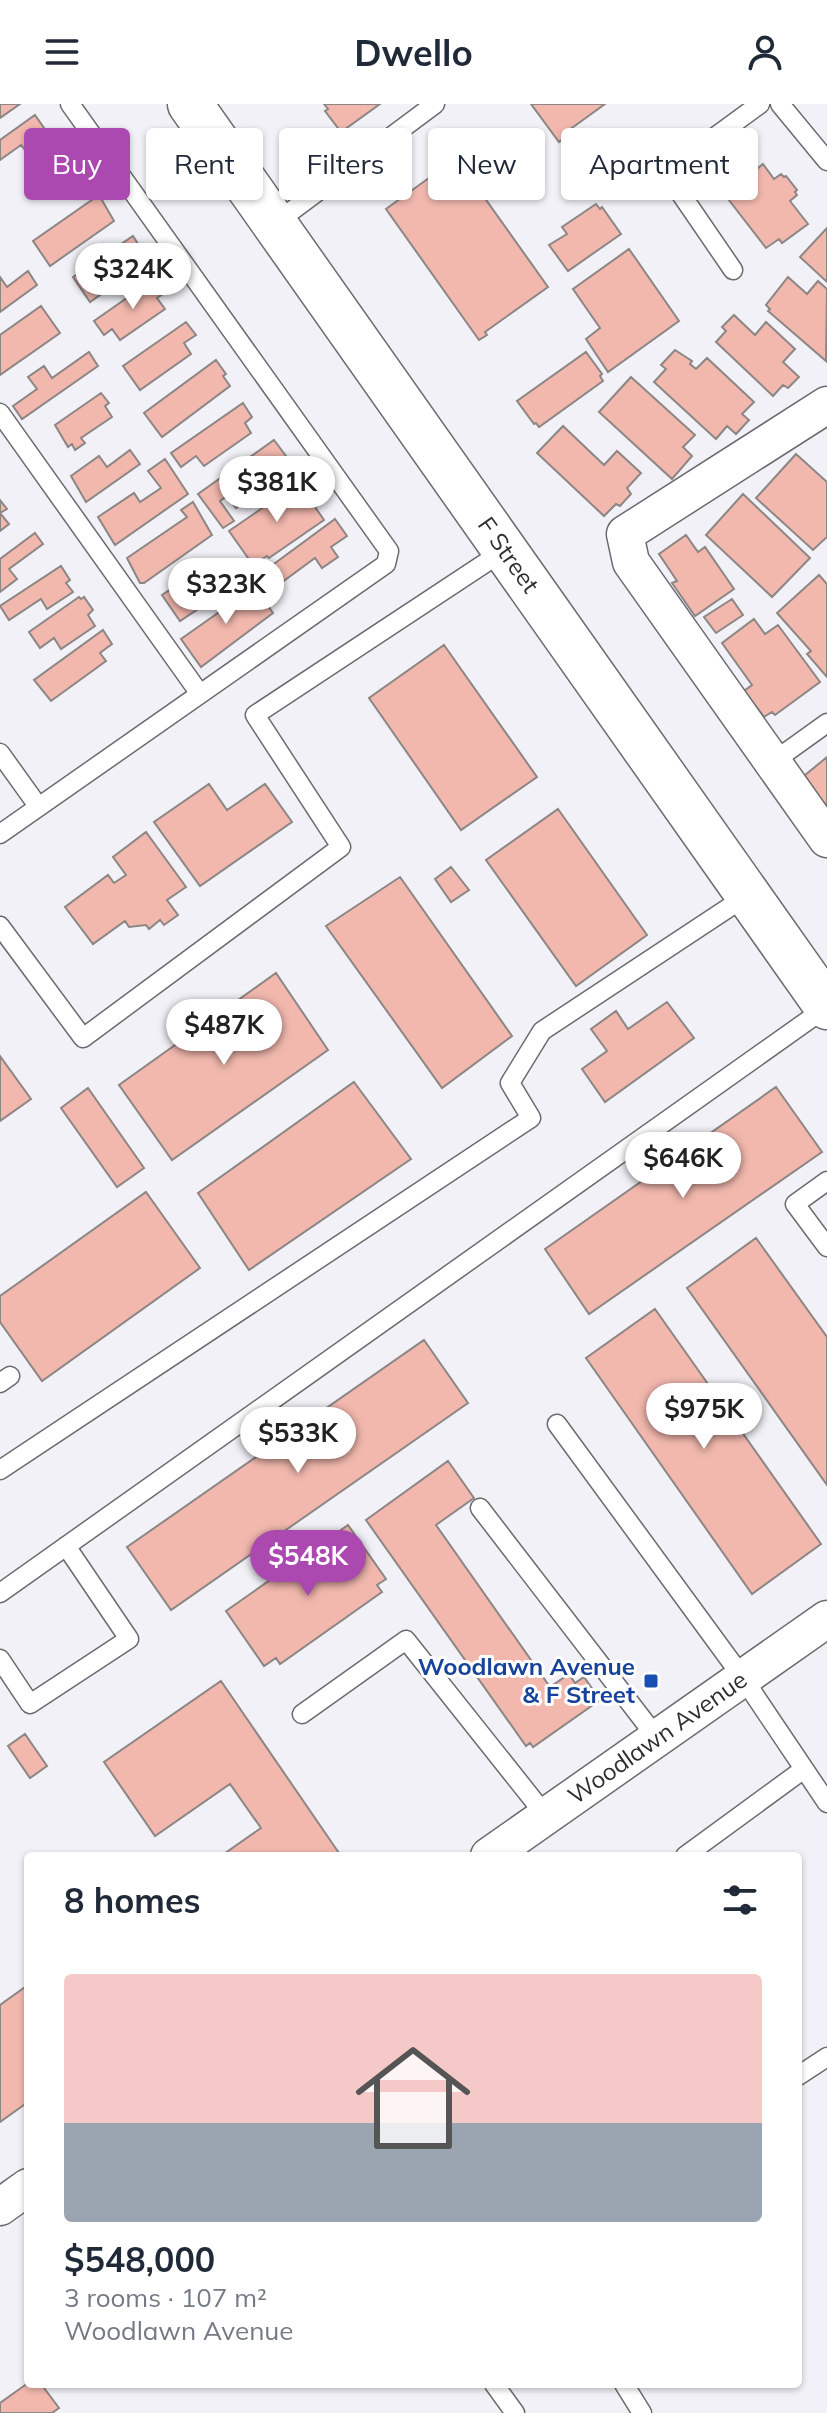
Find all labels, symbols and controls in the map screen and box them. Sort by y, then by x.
icon: menu [40,30,84,74]
text: Dwello [354,30,473,75]
icon: person [743,30,787,74]
chip: Buy [24,128,130,200]
chip: Rent [146,128,263,200]
chip: Filters [279,128,412,200]
chip: New [428,128,545,200]
chip: Apartment [561,128,758,200]
pin: $324K [77,243,189,311]
text: $324K [93,252,173,285]
pin: $381K [221,456,333,524]
text: $381K [237,465,317,498]
street label: F Street [472,511,546,598]
pin: $323K [170,558,282,626]
text: $323K [186,567,266,600]
pin: $487K [168,999,280,1067]
text: $487K [184,1008,264,1041]
pin: $646K [627,1132,739,1200]
text: $646K [643,1141,723,1174]
pin: $975K [648,1383,760,1451]
text: $975K [664,1392,744,1425]
pin: $533K [242,1407,354,1475]
text: $533K [258,1416,338,1449]
pin: $548K [252,1530,364,1598]
text: $548K [268,1539,348,1572]
place label: Woodlawn Avenue & F Street [418,1651,635,1709]
street label: Woodlawn Avenue [562,1664,752,1810]
marker: Woodlawn Avenue & F Street [642,1672,660,1690]
icon: filters [718,1878,762,1922]
text: 8 homes [64,1879,201,1922]
icon: home [341,2026,485,2170]
text: $548,000 [64,2238,215,2281]
text: 3 rooms · 107 m² [64,2281,267,2314]
text: Woodlawn Avenue [64,2314,294,2347]

